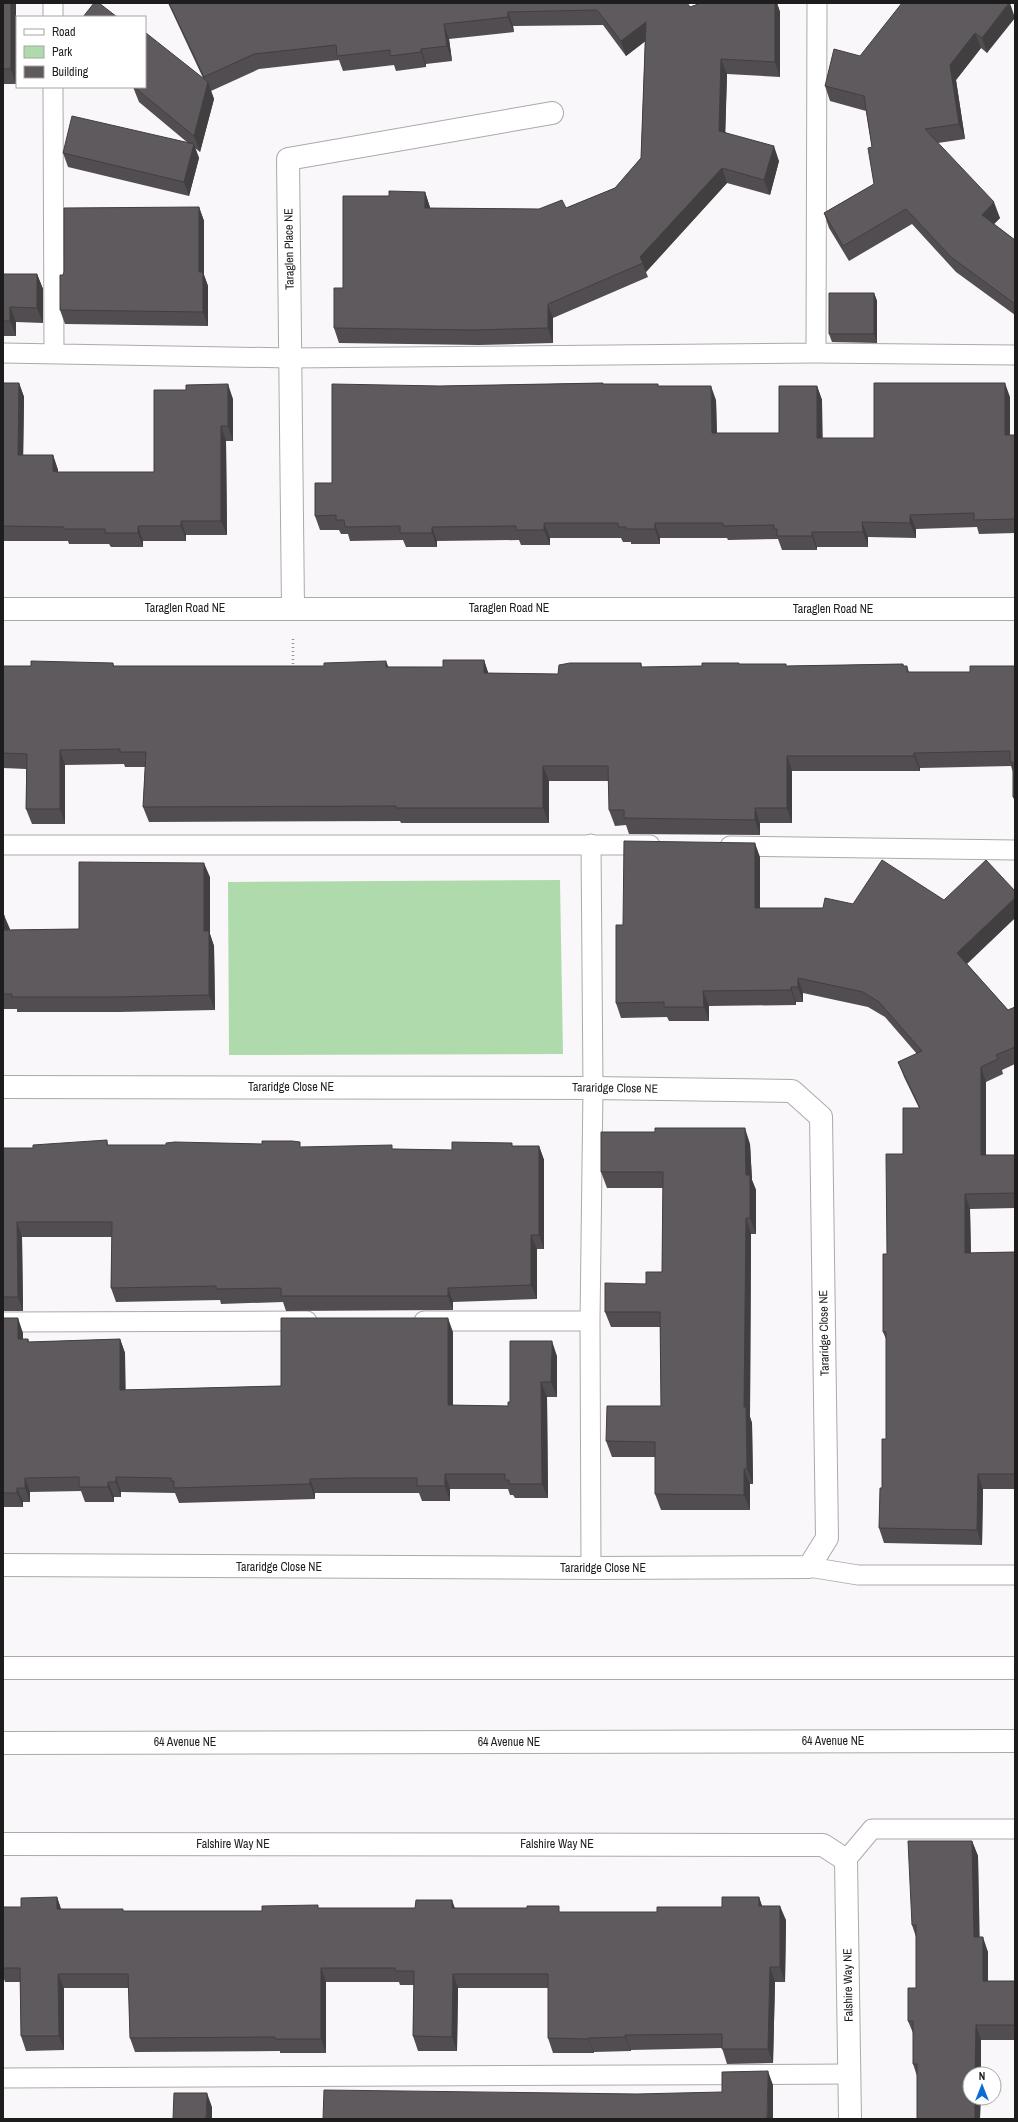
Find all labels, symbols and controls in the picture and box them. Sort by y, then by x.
legend [16,16,146,88]
text: Road [52,24,76,40]
text: Park [52,44,72,60]
text: Building [52,64,89,80]
street label: Taraglen Place NE [280,208,298,290]
street label: Taraglen Road NE [145,600,225,616]
street label: Taraglen Road NE [469,600,549,616]
street label: Taraglen Road NE [793,601,873,617]
street label: Tararidge Close NE [248,1079,334,1095]
street label: Tararidge Close NE [572,1079,658,1097]
street label: Tararidge Close NE [815,1290,833,1376]
street label: Tararidge Close NE [236,1559,322,1575]
street label: Tararidge Close NE [560,1560,646,1576]
street label: 64 Avenue NE [802,1733,864,1749]
street label: 64 Avenue NE [154,1734,216,1750]
street label: 64 Avenue NE [478,1734,540,1750]
street label: Falshire Way NE [196,1836,270,1852]
street label: Falshire Way NE [520,1836,594,1852]
street label: Falshire Way NE [839,1948,857,2022]
north arrow [962,2066,1002,2106]
text: N [979,2069,985,2083]

